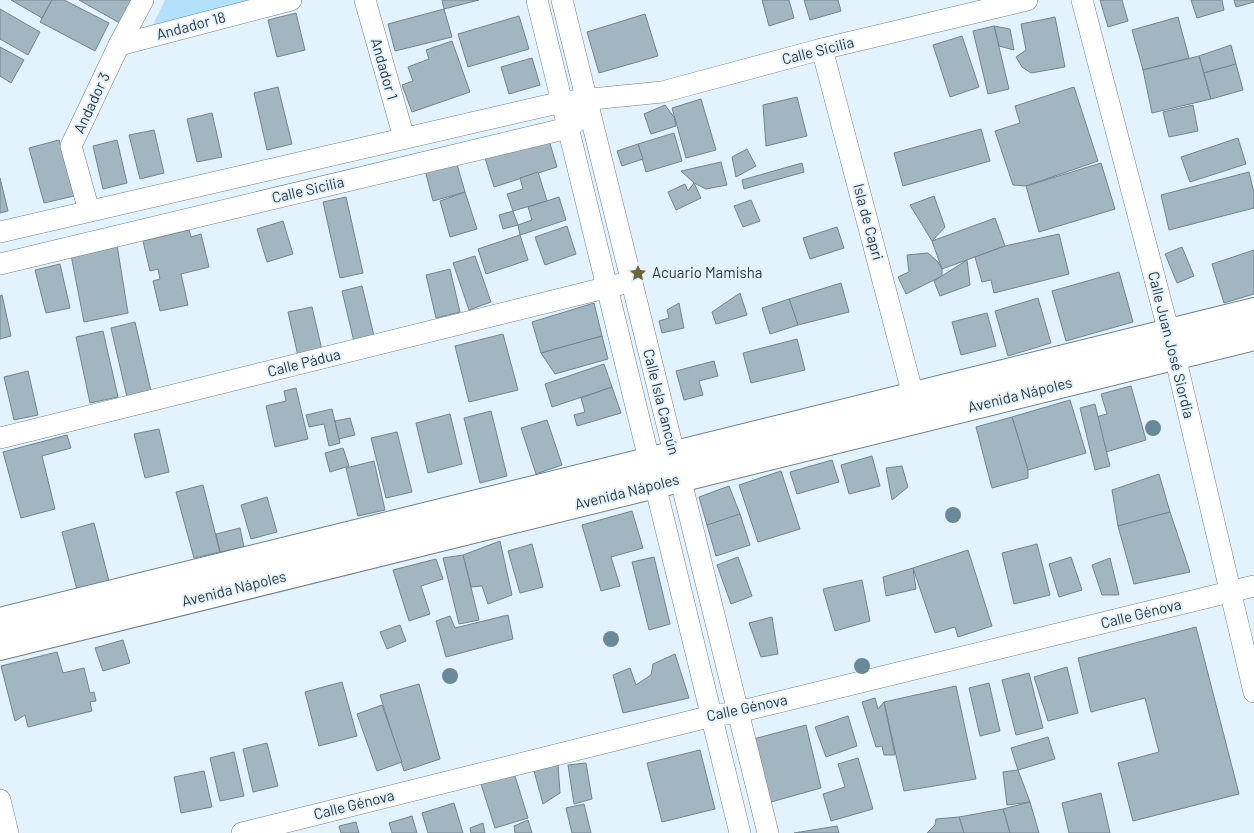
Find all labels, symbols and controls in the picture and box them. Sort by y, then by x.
street label: Andador 18 [154,7,227,43]
street label: Calle Sicilia [780,32,856,68]
street label: Andador 1 [368,36,402,101]
street label: Andador 3 [69,69,113,136]
street label: Calle Sicilia [270,172,346,206]
street label: Isla de Capri [850,181,888,262]
place icon: Acuario Mamisha [628,263,648,283]
place label: Acuario Mamisha [652,263,762,281]
street label: Calle Juan José Siordia [1145,269,1199,420]
street label: Calle Pádua [265,344,342,380]
street label: Calle Isla Cancún [640,347,684,457]
street label: Avenida Nápoles [966,372,1074,416]
street label: Avenida Nápoles [573,469,681,513]
street label: Avenida Nápoles [180,566,288,610]
street label: Calle Génova [1099,594,1183,632]
street label: Calle Génova [705,690,789,724]
street label: Calle Génova [312,785,396,823]

